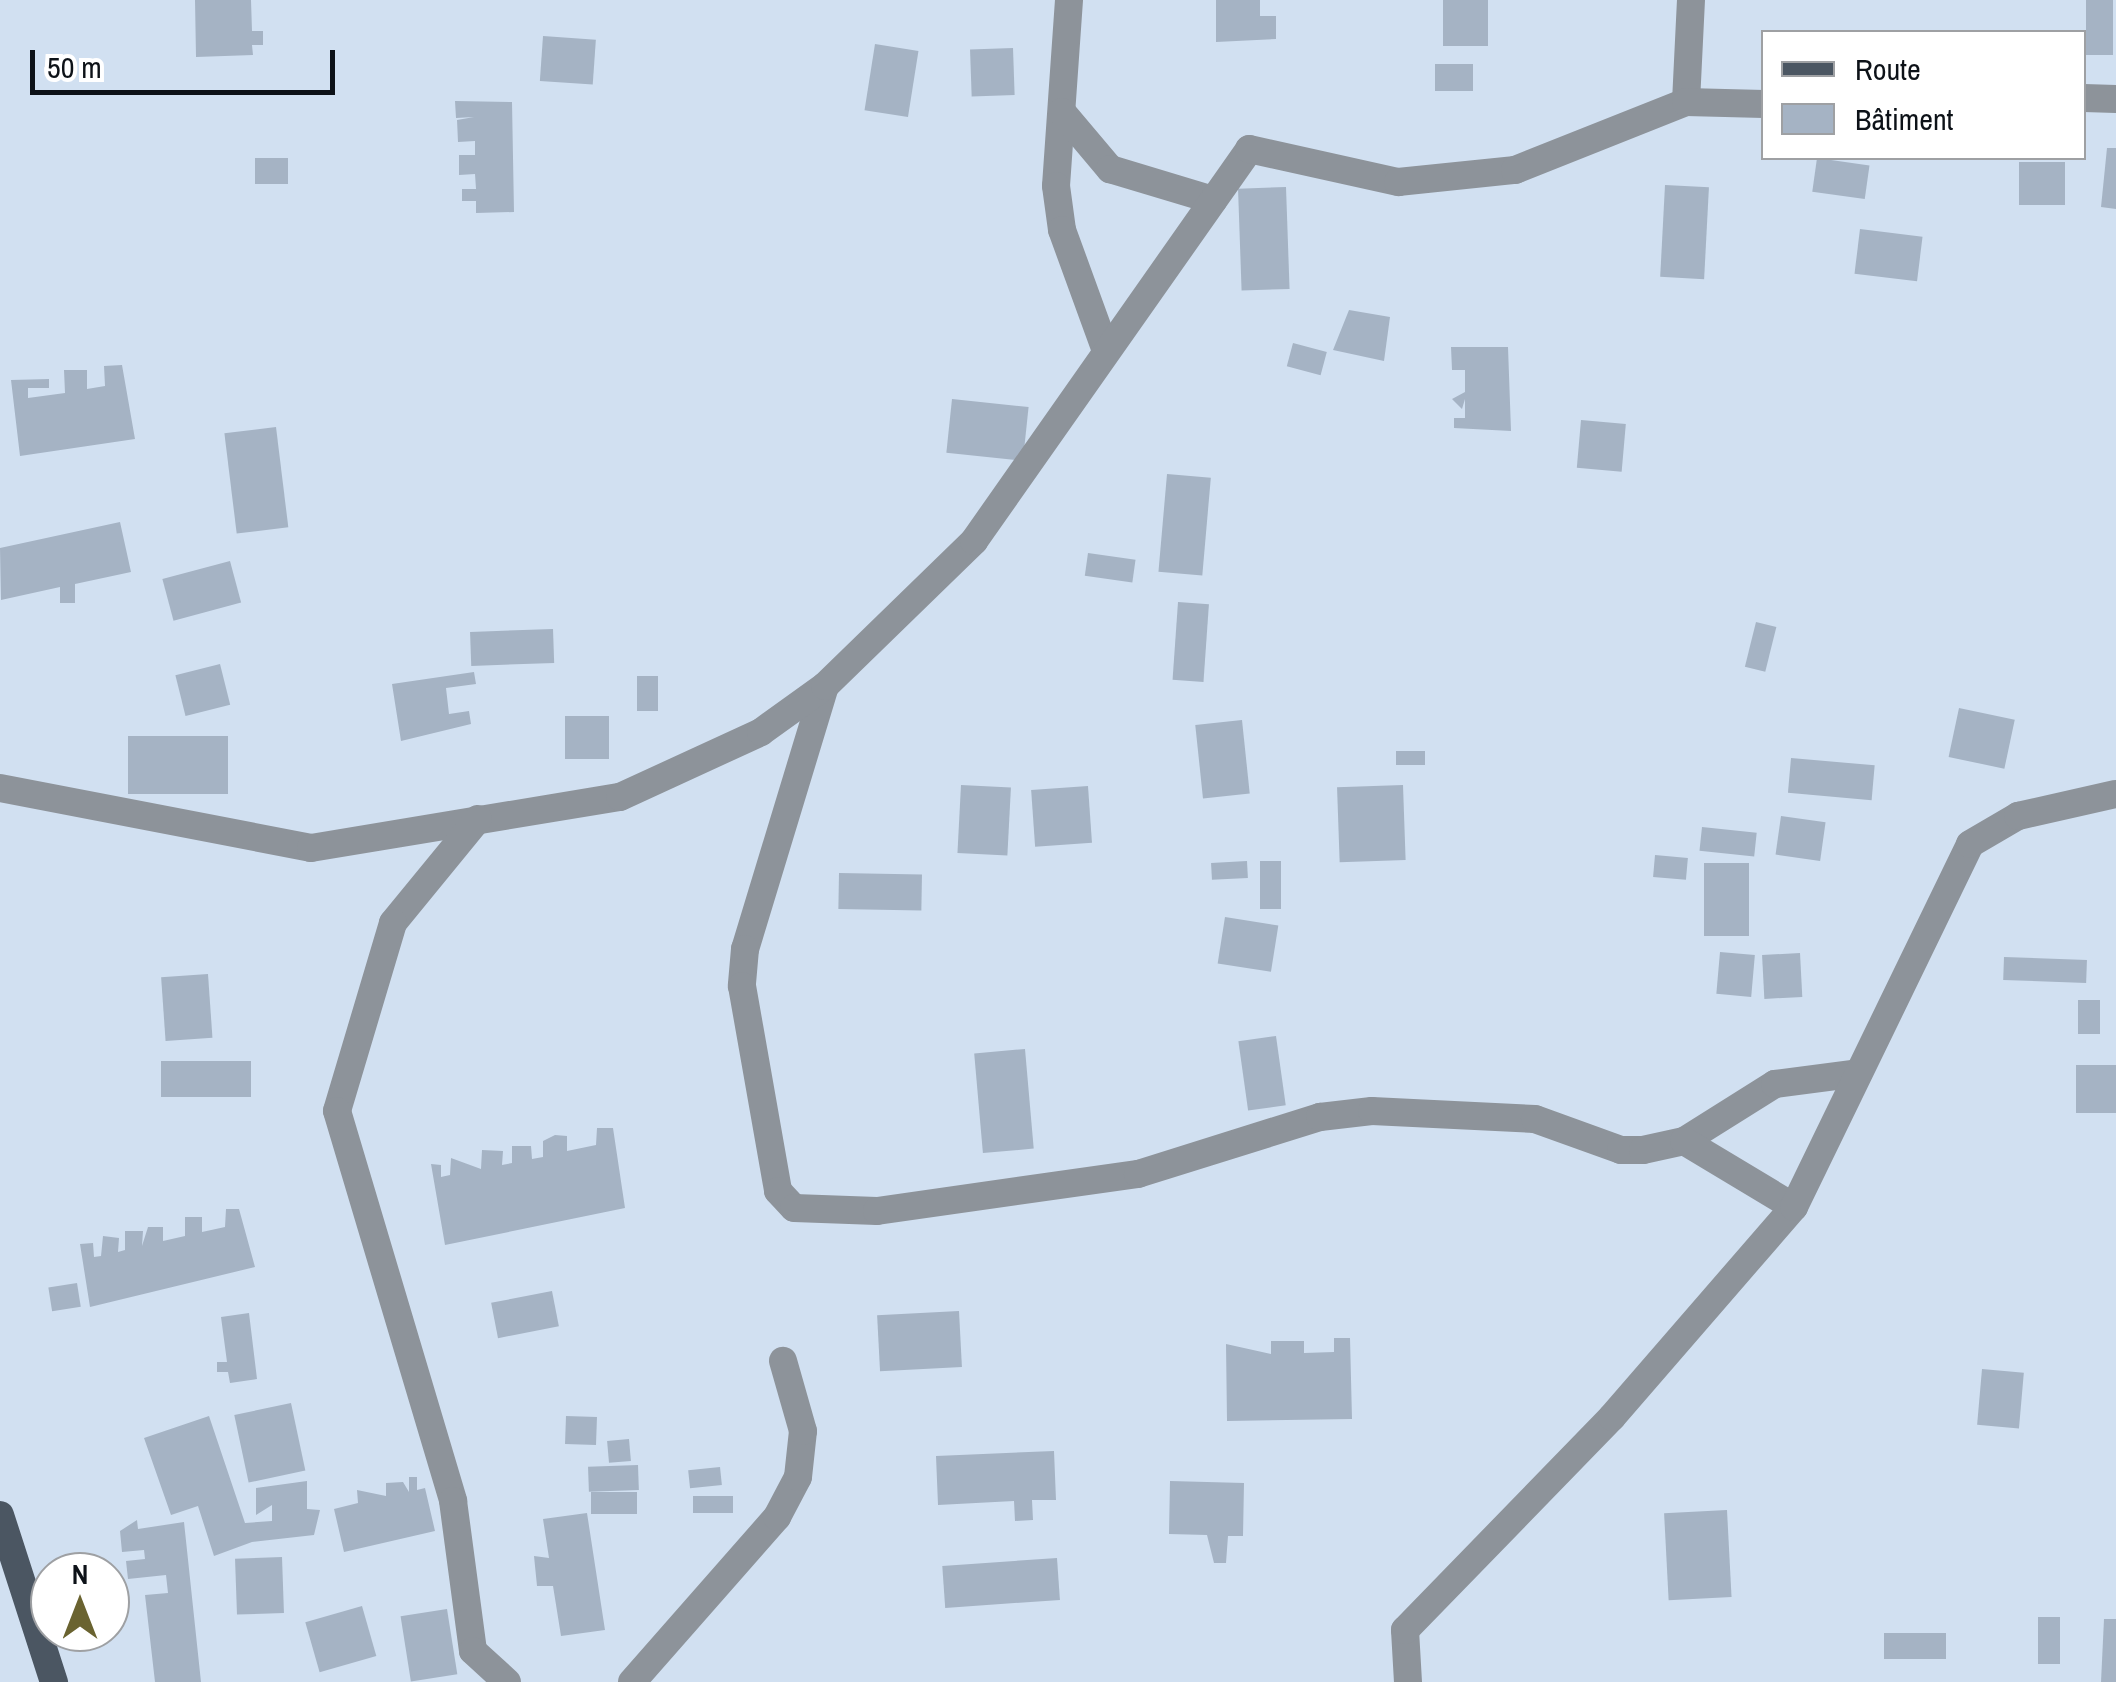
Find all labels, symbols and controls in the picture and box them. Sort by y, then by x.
scale bar [35,30,340,92]
legend [1761,30,2086,160]
text: 50 m [47,47,102,87]
text: Route [1855,49,1921,89]
text: Bâtiment [1855,99,1953,139]
north arrow [30,1552,130,1652]
text: N [72,1555,88,1593]

